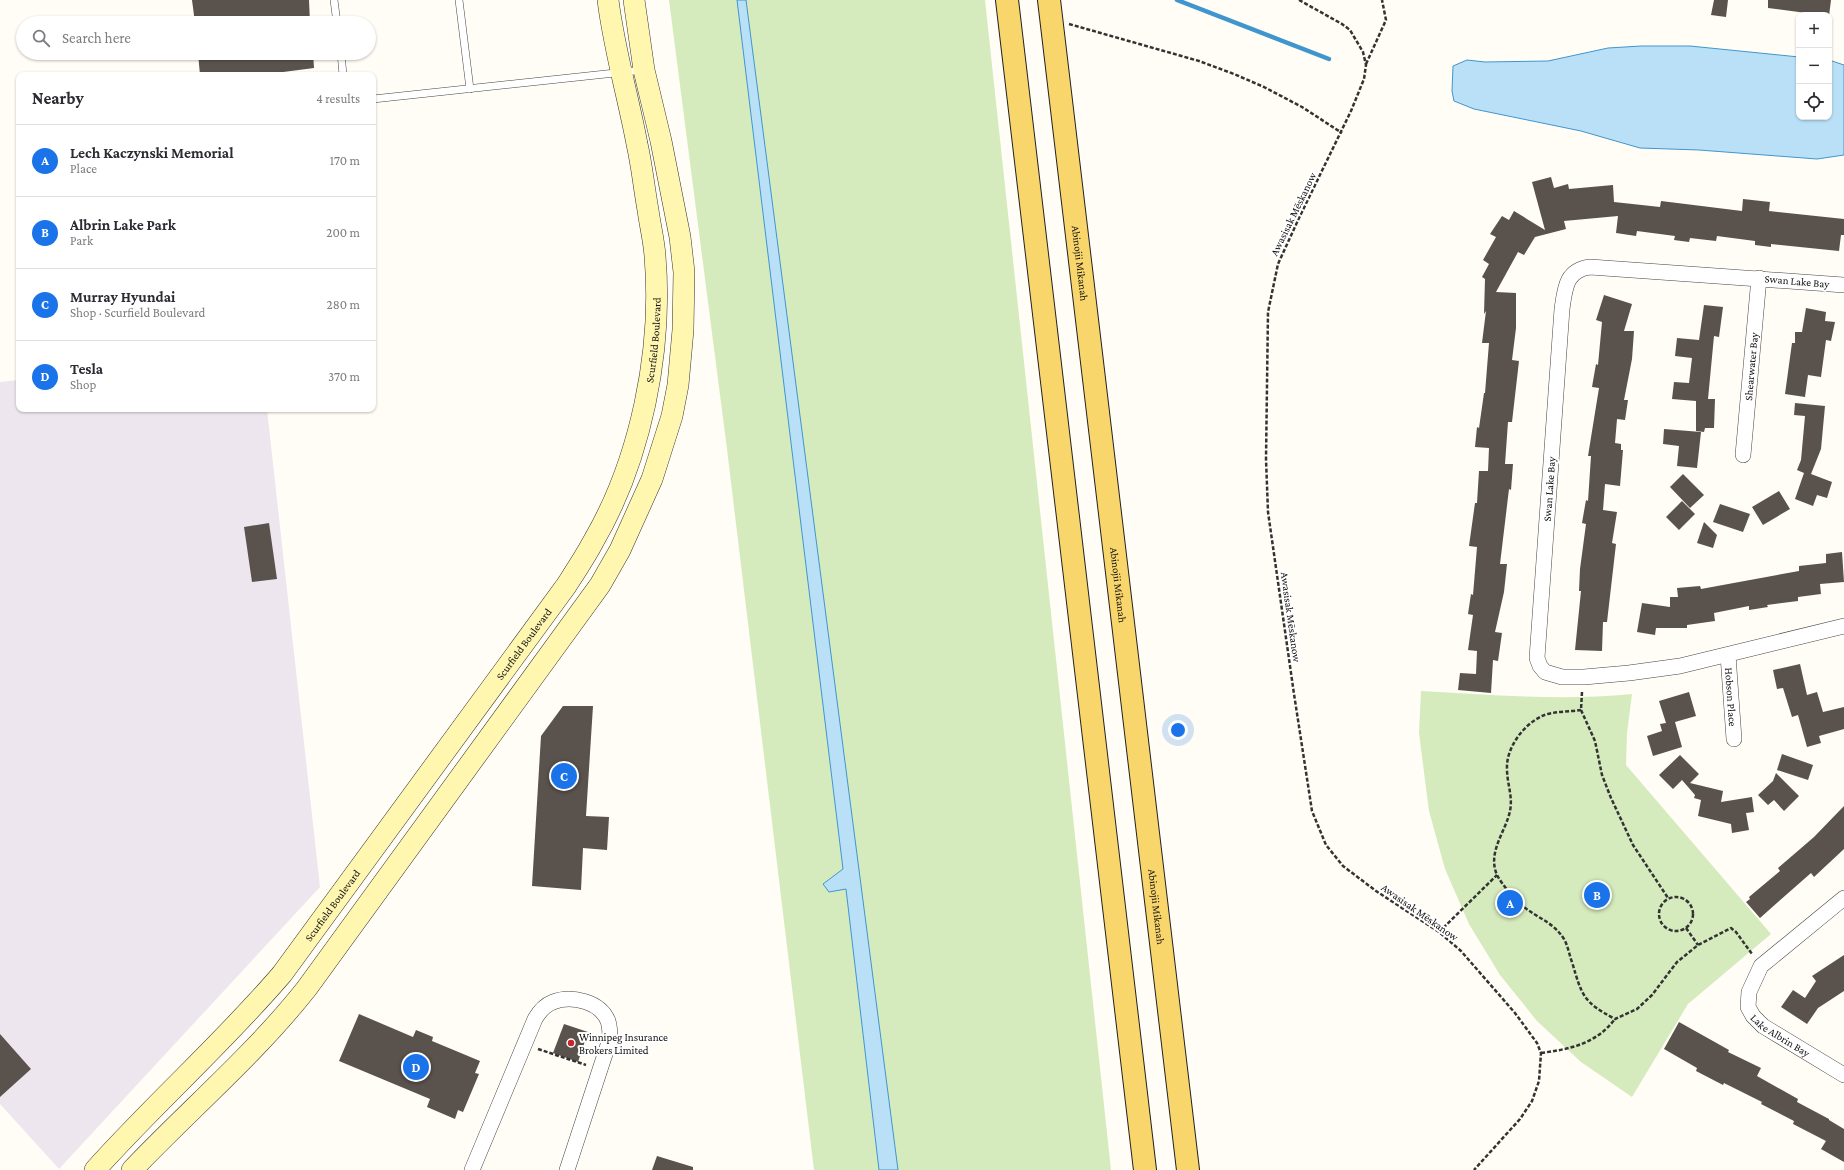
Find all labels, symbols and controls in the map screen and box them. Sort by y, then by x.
map controls [1796,12,1832,120]
button: + [1796,12,1832,48]
search box [16,16,376,60]
icon: search [30,27,52,49]
text: Search here [62,30,131,46]
button: − [1796,48,1832,84]
button: locate [1796,84,1832,120]
text: Nearby [32,89,84,108]
text: 4 results [316,91,360,106]
text: Lech Kaczynski Memorial [70,145,234,161]
text: A [41,153,49,168]
text: 170 m [330,153,360,168]
text: Place [70,161,97,176]
street label: Awasisak Mēskanow [1268,170,1319,258]
text: Albrin Lake Park [70,217,176,233]
text: B [41,225,49,240]
text: 200 m [326,225,360,240]
street label: Abinojii Mikanah [1070,225,1091,302]
text: Park [70,233,93,248]
street label: Swan Lake Bay [1764,272,1831,291]
text: Murray Hyundai [70,289,175,305]
text: C [41,297,49,312]
text: 280 m [327,297,360,312]
street label: Scurfield Boulevard [643,297,663,384]
text: Shop · Scurfield Boulevard [70,305,205,320]
street label: Shearwater Bay [1742,331,1761,401]
text: Tesla [70,361,103,377]
text: D [41,369,49,384]
text: 370 m [328,369,360,384]
text: Shop [70,377,96,392]
street label: Swan Lake Bay [1541,455,1558,522]
street label: Abinojii Mikanah [1108,546,1129,623]
street label: Awasisak Mēskanow [1279,571,1303,664]
street label: Scurfield Boulevard [493,606,554,682]
street label: Hobson Place [1723,667,1739,727]
your location [1168,720,1188,740]
pin: C [551,761,577,791]
street label: Scurfield Boulevard [302,867,362,943]
street label: Abinojii Mikanah [1146,868,1167,945]
pin: B [1584,880,1610,910]
street label: Awasisak Mēskanow [1379,881,1461,944]
pin: A [1497,888,1523,918]
street label: Lake Albrin Bay [1748,1011,1813,1060]
place label: Winnipeg Insurance Brokers Limited [579,1031,668,1056]
marker: Winnipeg Insurance Brokers Limited [566,1038,576,1048]
pin: D [403,1052,429,1082]

